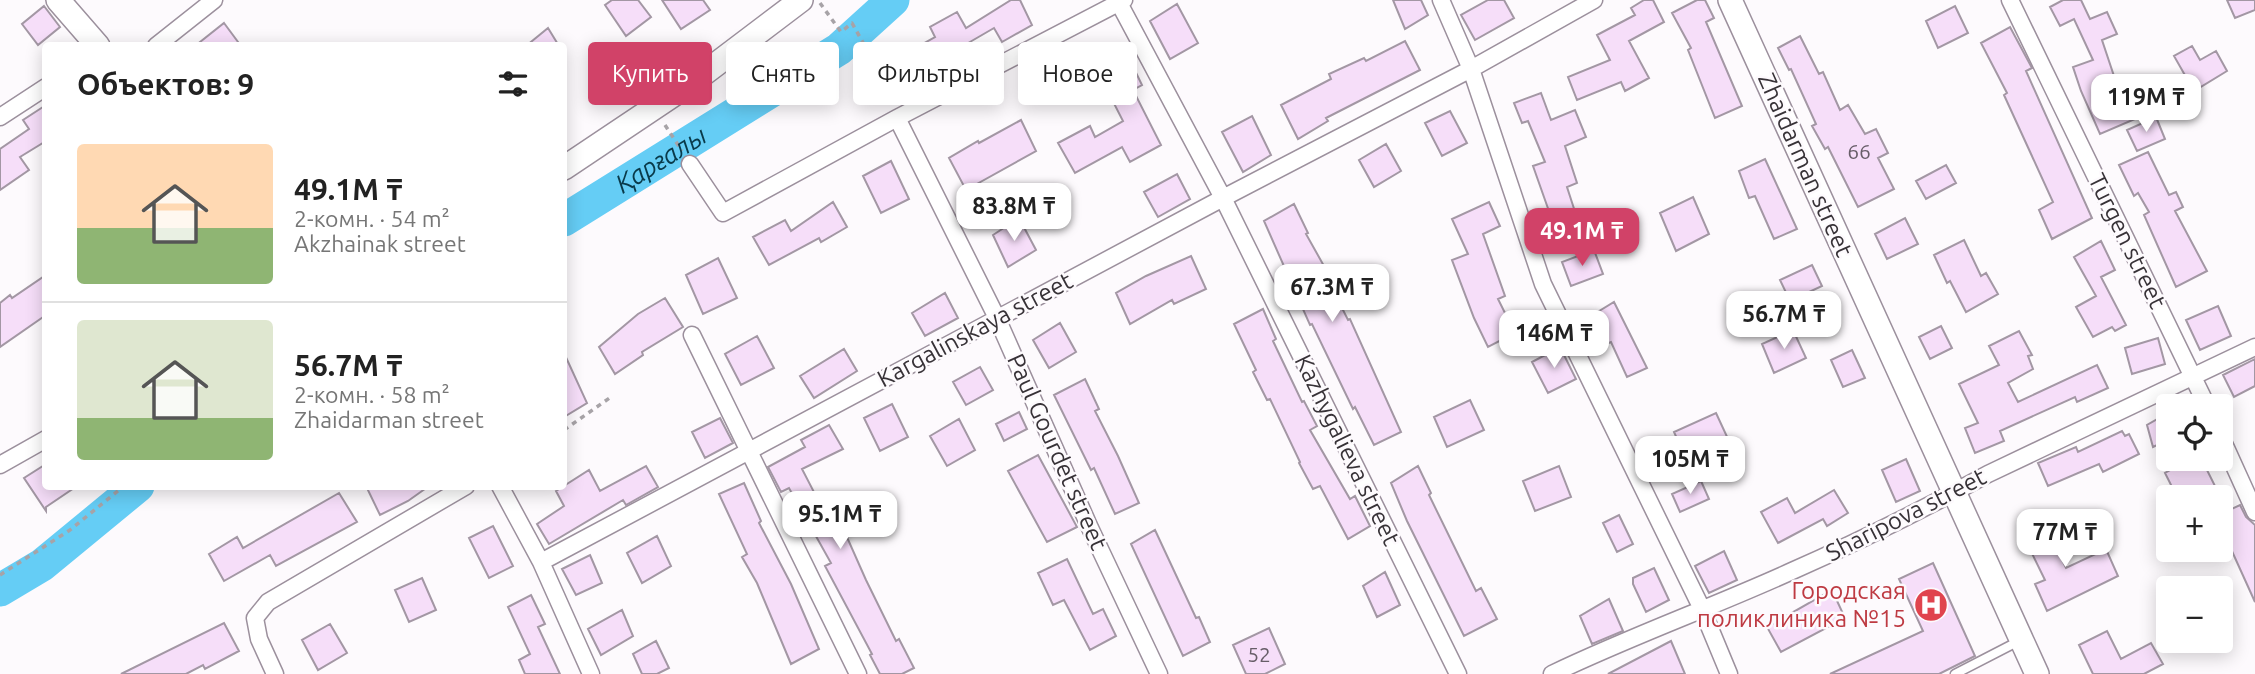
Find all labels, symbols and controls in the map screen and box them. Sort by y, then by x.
chip: Купить [588,42,712,105]
chip: Снять [726,42,839,105]
chip: Фильтры [853,42,1004,105]
chip: Новое [1018,42,1137,105]
icon: filters [494,65,532,103]
text: Объектов: 9 [77,67,254,101]
street label: Zhaidarman street [1753,69,1858,261]
pin: 119M ₸ [2089,74,2203,134]
text: 119M ₸ [2107,84,2185,109]
water label: Қарғалы [610,120,711,199]
house number: 66 [1847,139,1871,163]
street label: Turgen street [2083,169,2172,313]
icon: home [133,172,217,256]
text: 49.1M ₸ [294,172,403,206]
pin: 83.8M ₸ [949,184,1079,243]
text: 83.8M ₸ [972,193,1056,218]
text: 2-комн. · 54 m² [294,206,450,231]
pin: 49.1M ₸ [1517,208,1647,268]
text: 49.1M ₸ [1540,218,1624,243]
text: Akzhainak street [294,231,466,256]
pin: 67.3M ₸ [1267,264,1397,324]
street label: Kargalinskaya street [873,266,1077,392]
text: 67.3M ₸ [1290,274,1374,299]
pin: 56.7M ₸ [1719,292,1849,351]
text: 56.7M ₸ [1742,301,1826,326]
pin: 146M ₸ [1497,310,1611,370]
text: 146M ₸ [1515,320,1593,345]
icon: home [133,348,217,432]
text: 56.7M ₸ [294,348,403,382]
street label: Paul Gourdet street [1002,350,1113,555]
street label: Kazhygalieva street [1290,350,1406,550]
text: 2-комн. · 58 m² [294,382,450,407]
map controls [2156,394,2233,653]
button: locate [2156,394,2233,471]
text: Zhaidarman street [294,407,484,432]
pin: 105M ₸ [1633,436,1747,496]
text: 105M ₸ [1651,446,1729,471]
street label: Sharipova street [1821,462,1991,567]
button: + [2156,485,2233,562]
pin: 95.1M ₸ [775,491,905,551]
text: 95.1M ₸ [798,501,882,526]
pin: 77M ₸ [2016,510,2114,569]
text: 77M ₸ [2033,519,2097,544]
button: − [2156,576,2233,653]
place label: Городская поликлиника №15 [1697,577,1906,632]
hospital icon: Городская поликлиника №15 [1912,586,1950,624]
house number: 52 [1247,642,1271,666]

